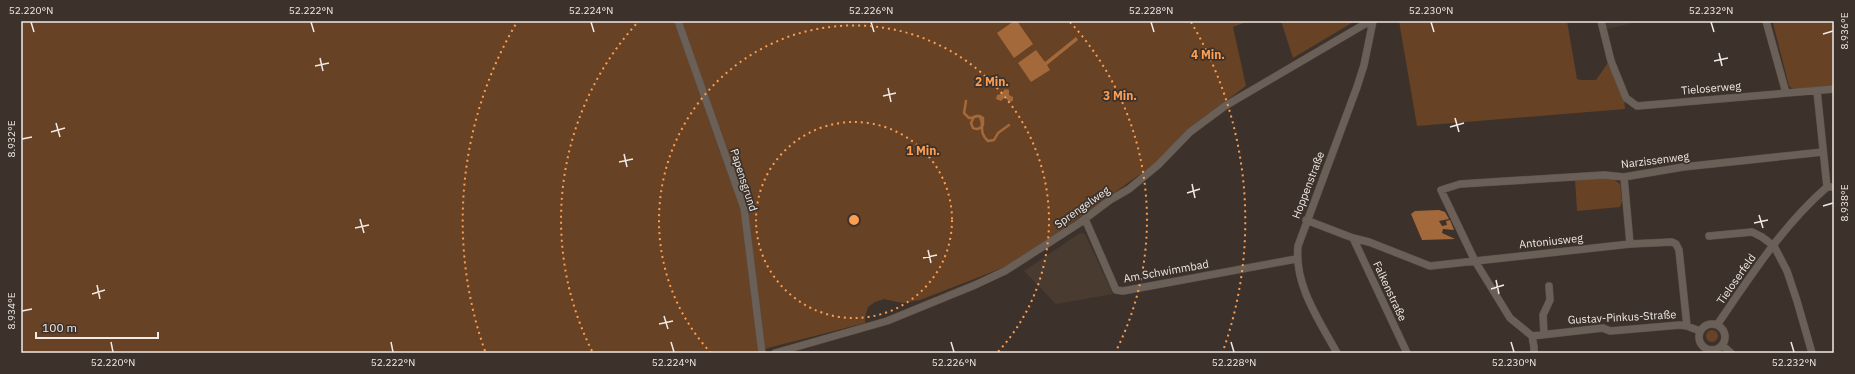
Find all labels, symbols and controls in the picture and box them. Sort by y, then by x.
text: 52.220°N [9,4,53,17]
text: 52.222°N [289,4,333,17]
text: 52.224°N [569,4,613,17]
text: 52.226°N [849,4,893,17]
text: 52.228°N [1129,4,1173,17]
text: 52.230°N [1409,4,1453,17]
text: 52.232°N [1689,4,1733,17]
text: 8.936°E [1838,12,1851,50]
text: 4 Min. [1191,47,1225,62]
text: 2 Min. [975,74,1009,89]
street label: Tieloserweg [1681,78,1742,98]
text: 3 Min. [1103,88,1137,103]
text: 8.932°E [5,120,18,158]
text: 1 Min. [906,143,940,158]
street label: Papensgrund [727,147,761,213]
street label: Hoppenstraße [1289,149,1327,221]
street label: Narzissenweg [1620,149,1690,171]
street label: Sprengelweg [1052,183,1112,231]
text: 8.938°E [1838,184,1851,222]
centre of rings [847,213,861,227]
street label: Antoniusweg [1518,231,1584,251]
street label: Tieloserfeld [1713,251,1759,307]
street label: Am Schwimmbad [1122,257,1210,285]
street label: Falkenstraße [1370,259,1410,323]
text: 8.934°E [5,292,18,330]
street label: Gustav-Pinkus-Straße [1567,307,1677,327]
scale bar [36,314,158,340]
text: 100 m [42,320,77,335]
text: 52.220°N [91,356,135,369]
text: 52.222°N [371,356,415,369]
text: 52.224°N [652,356,696,369]
text: 52.226°N [932,356,976,369]
text: 52.228°N [1212,356,1256,369]
text: 52.230°N [1492,356,1536,369]
text: 52.232°N [1772,356,1816,369]

